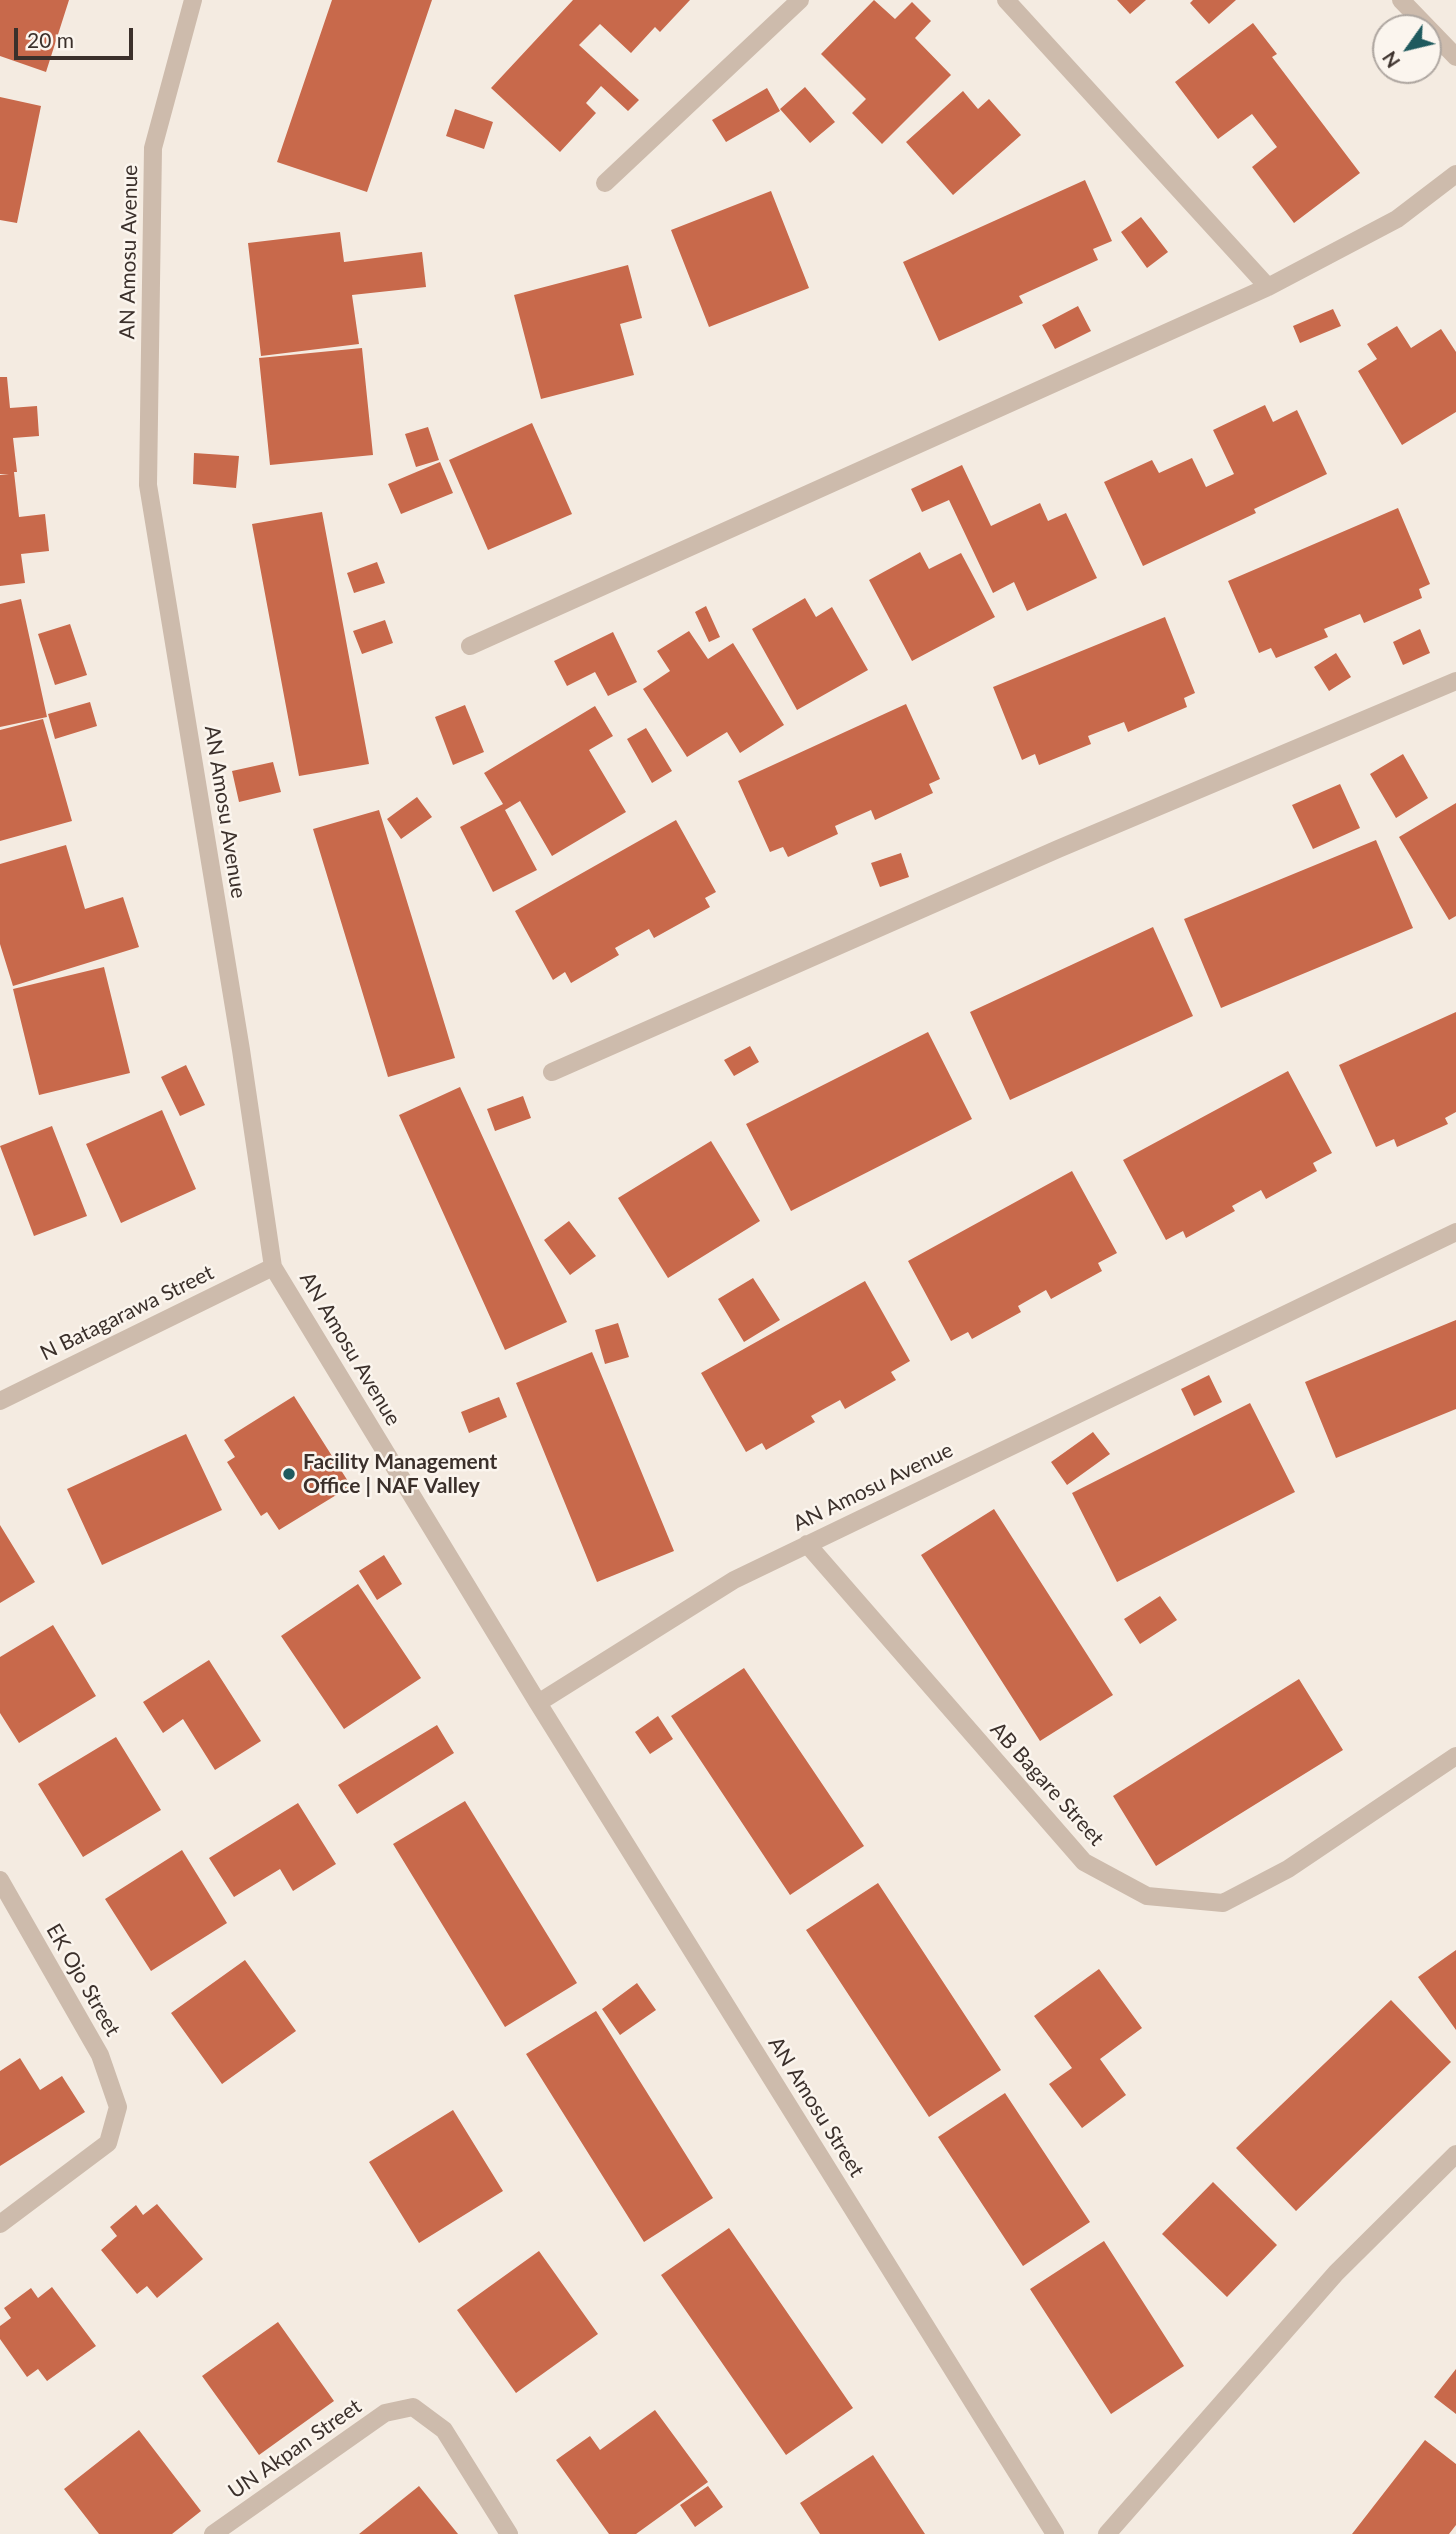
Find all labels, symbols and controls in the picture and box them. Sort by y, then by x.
scale bar [18,14,136,58]
north arrow [1372,14,1442,84]
text: 20 m [27,27,74,52]
text: N [1377,47,1404,72]
street label: AN Amosu Avenue [115,164,143,340]
street label: AN Amosu Avenue [199,724,251,900]
street label: N Batagarawa Street [36,1260,218,1366]
street label: AN Amosu Avenue [294,1268,406,1430]
street label: AN Amosu Avenue [789,1437,957,1537]
place label: Facility Management Office | NAF Valley [303,1449,497,1499]
marker: Facility Management Office | NAF Valley [281,1466,297,1482]
street label: AB Bagare Street [985,1717,1109,1851]
street label: EK Ojo Street [41,1919,125,2041]
street label: AN Amosu Street [763,2032,869,2182]
street label: UN Akpan Street [224,2394,366,2504]

